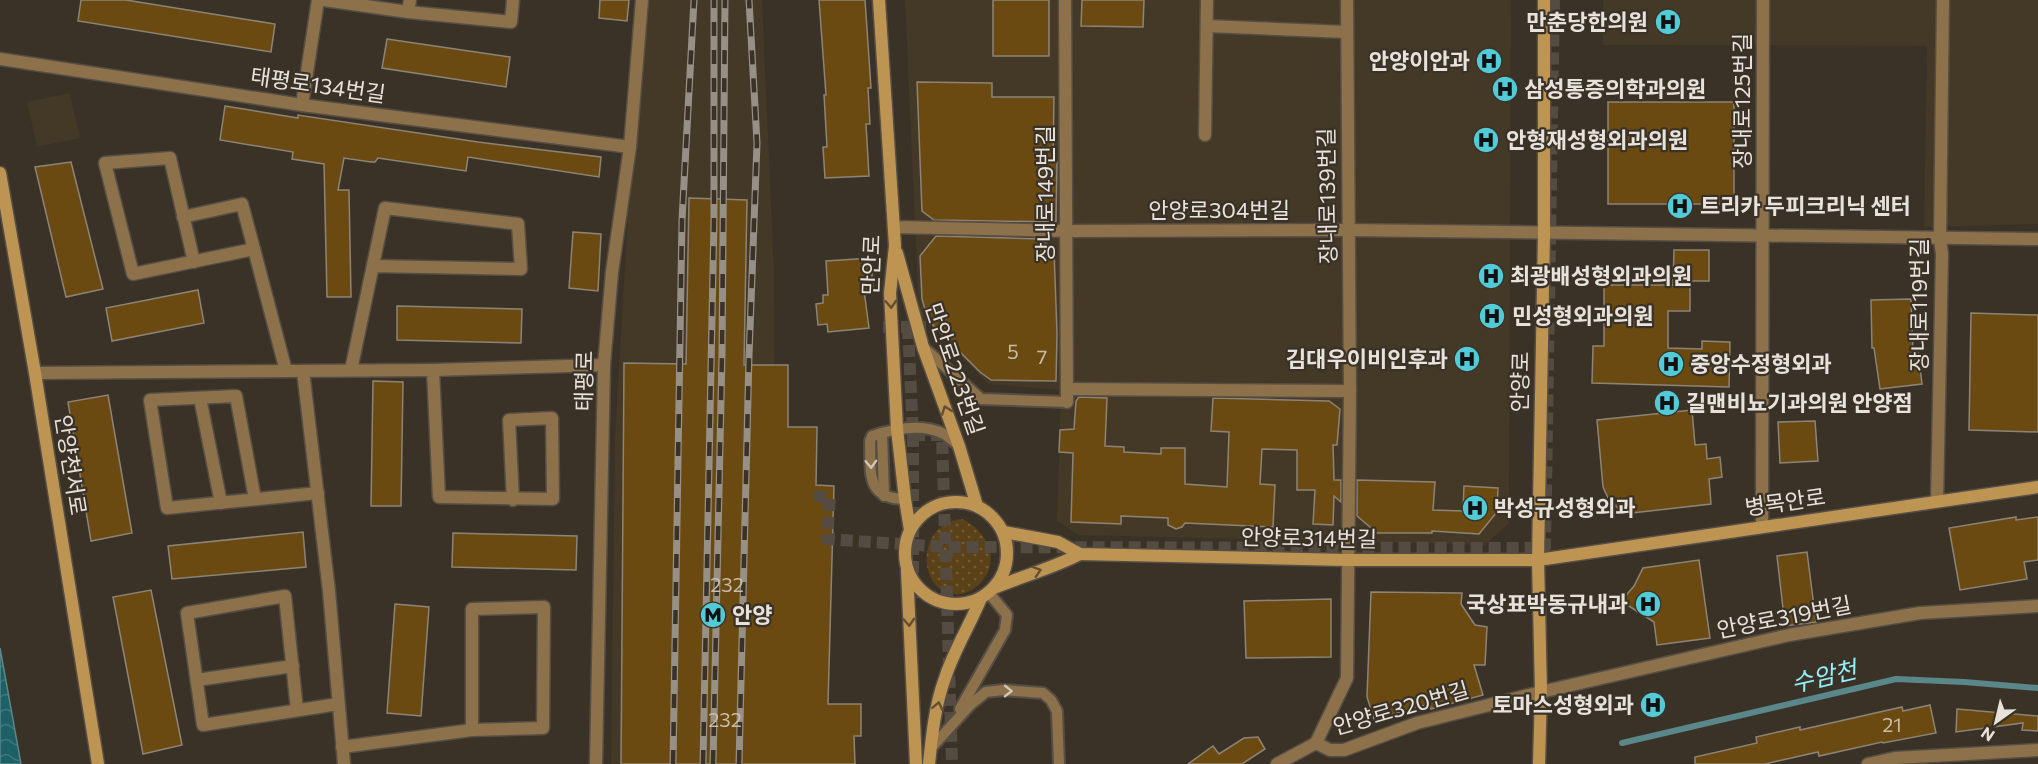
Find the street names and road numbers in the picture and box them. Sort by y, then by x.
street label: 장내로125번길 [1728,33,1755,169]
street label: 태평로134번길 [249,62,387,107]
street label: 장내로149번길 [1031,125,1058,263]
street label: 장내로139번길 [1312,128,1341,264]
street label: 안양로304번길 [1148,196,1290,223]
street label: 만안로 [856,234,885,296]
street label: 장내로119번길 [1905,238,1932,372]
street label: 만안로223번길 [920,299,991,439]
street label: 태평로 [569,350,598,412]
street label: 안양로 [1505,351,1534,413]
street label: 안양천서로 [50,413,93,517]
street label: 병목안로 [1743,483,1827,521]
street label: 안양로314번길 [1241,523,1377,552]
street label: 안양로319번길 [1714,590,1853,643]
street label: 안양로320번길 [1330,675,1472,740]

